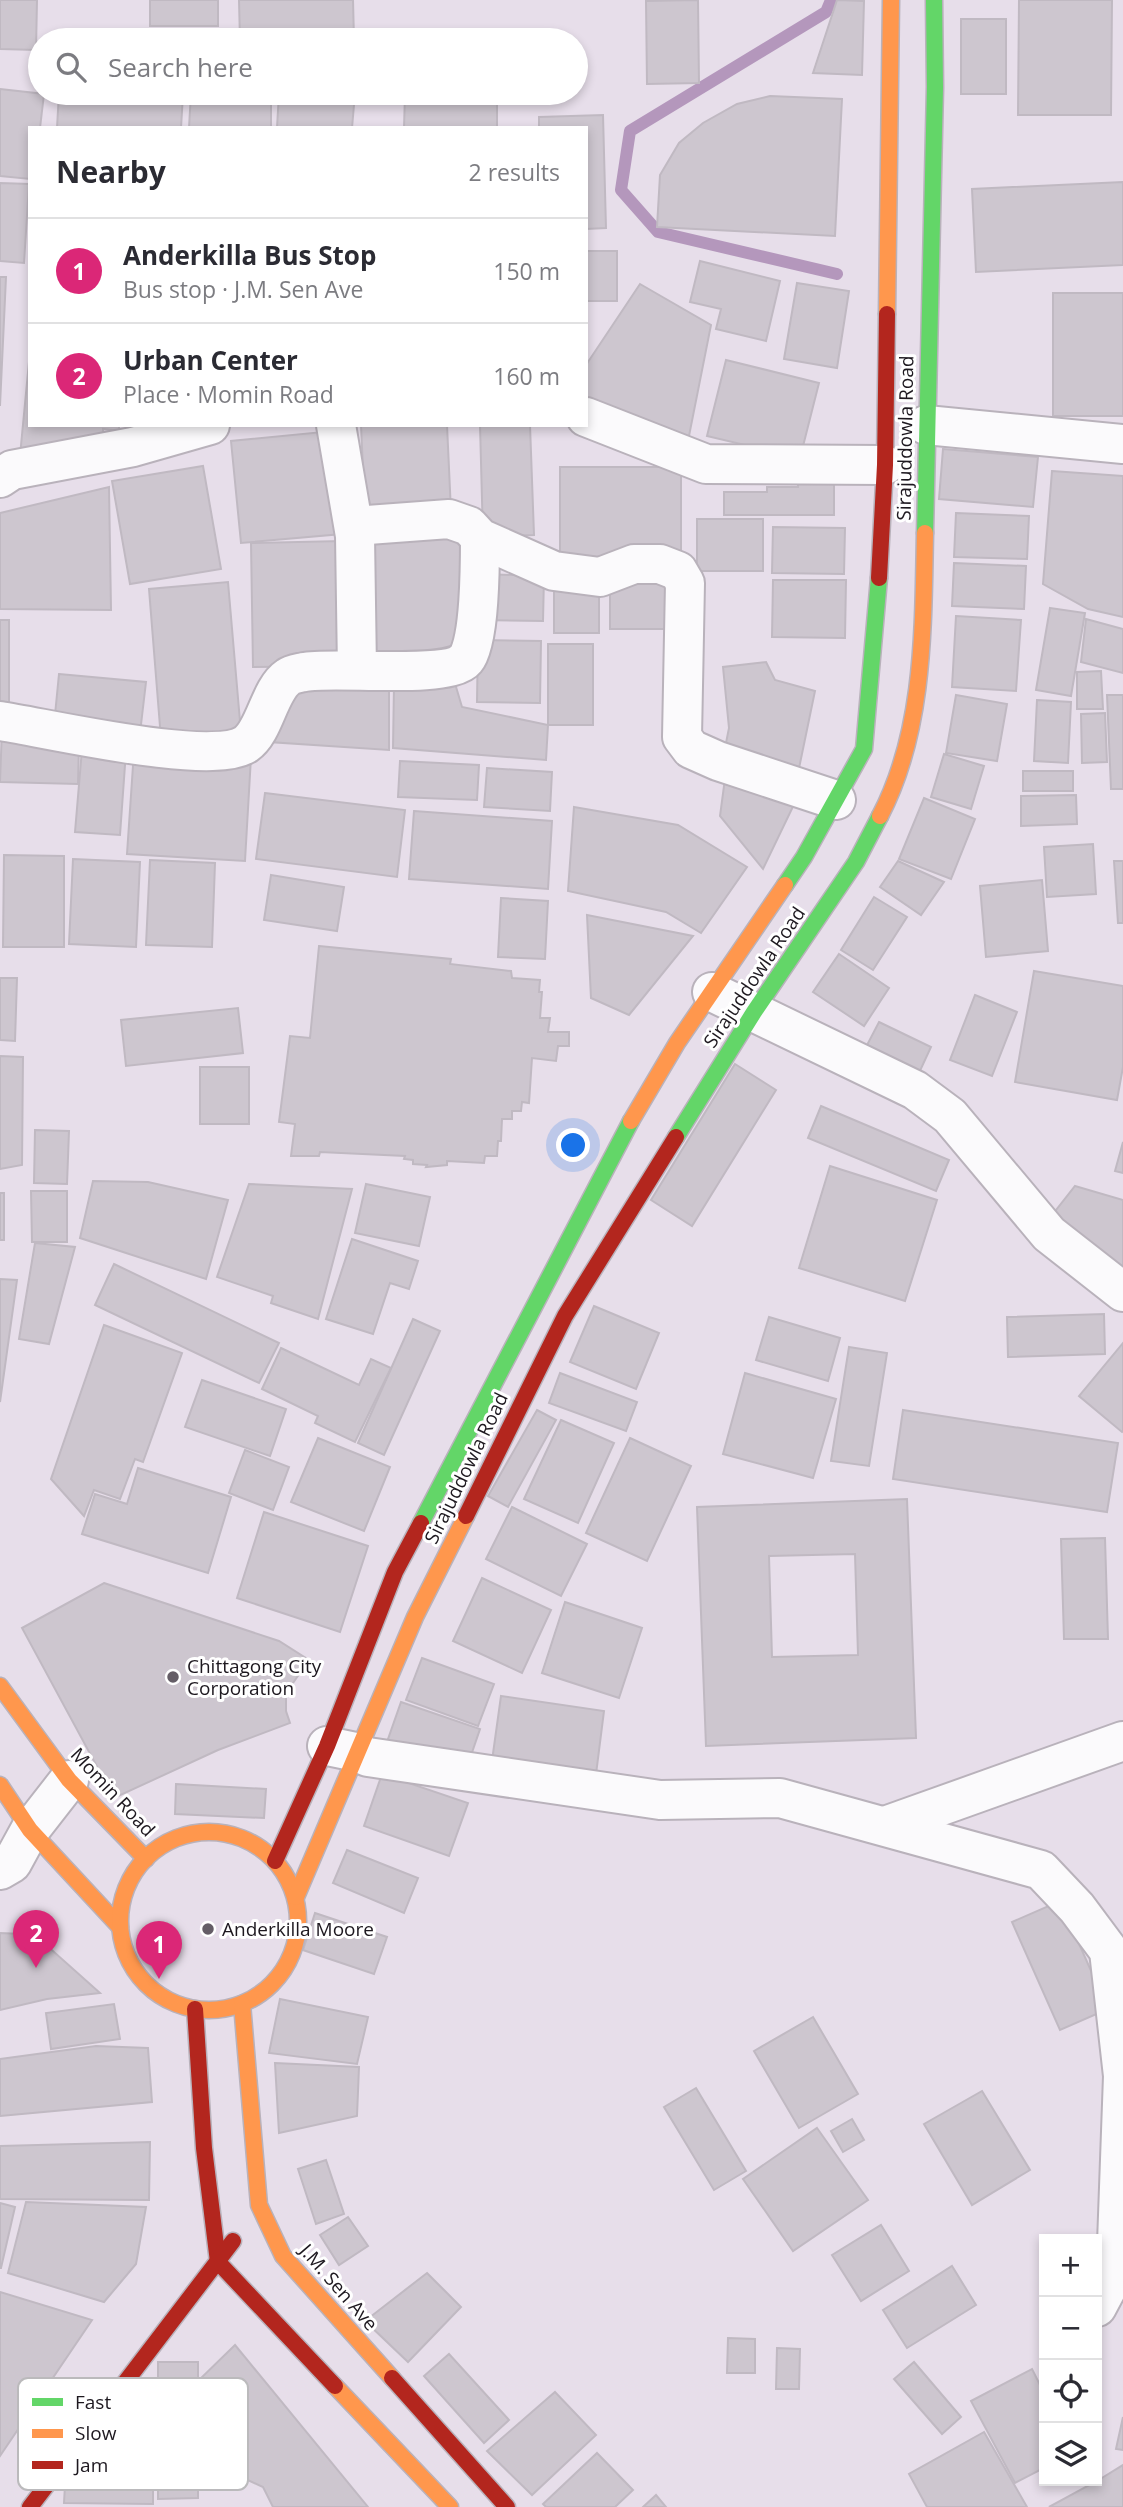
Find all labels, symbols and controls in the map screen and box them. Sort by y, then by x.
search box [28,28,588,105]
icon: search [52,48,90,86]
text: Search here [108,49,253,85]
text: Nearby [56,151,166,192]
text: 2 results [469,156,560,188]
text: Anderkilla Bus Stop [123,237,376,273]
text: 1 [72,255,86,287]
text: 150 m [493,255,560,287]
text: Bus stop · J.M. Sen Ave [123,273,363,305]
text: Urban Center [123,342,298,378]
street label: Sirajuddowla Road [891,355,919,521]
text: 2 [72,360,86,392]
text: 160 m [493,360,560,392]
text: Place · Momin Road [123,378,334,410]
street label: Sirajuddowla Road [697,901,811,1053]
your location [556,1128,590,1162]
street label: Sirajuddowla Road [418,1388,514,1548]
place label: Chittagong City Corporation [187,1653,322,1701]
marker: Chittagong City Corporation [165,1669,181,1685]
street label: Momin Road [65,1742,161,1842]
pin: 2 [13,1910,59,1968]
place label: Anderkilla Moore [222,1916,374,1942]
pin: 1 [136,1921,182,1979]
marker: Anderkilla Moore [200,1921,216,1937]
map controls [1039,2234,1102,2486]
button: + [1039,2234,1102,2297]
street label: J.M. Sen Ave [293,2237,384,2336]
button: − [1039,2297,1102,2360]
button: locate [1039,2360,1102,2423]
legend [18,2378,248,2490]
text: Fast [75,2389,111,2415]
text: Slow [75,2420,117,2446]
button: layers [1039,2423,1102,2486]
text: Jam [73,2452,108,2478]

